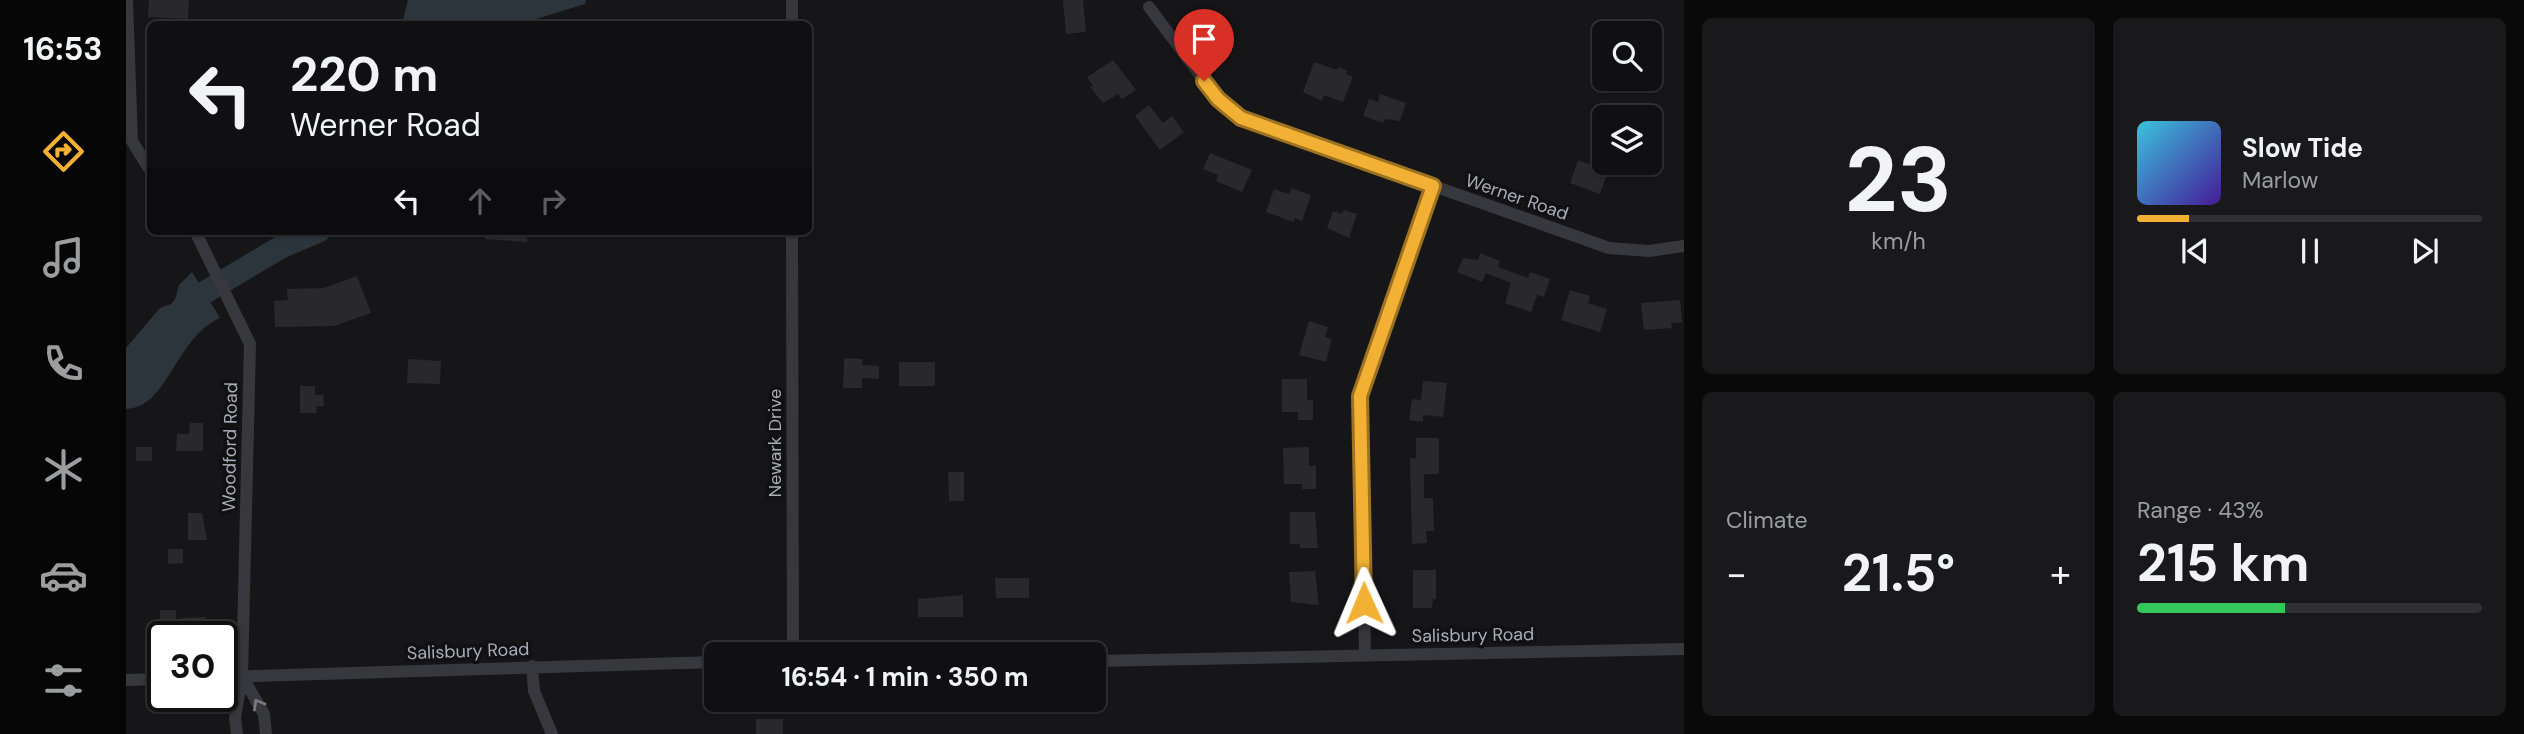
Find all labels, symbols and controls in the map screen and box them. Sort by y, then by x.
pin [1174,9,1234,81]
icon: arrive [1185,20,1223,58]
map controls [1592,21,1662,175]
button: search [1592,21,1662,91]
text: 16:53 [23,28,103,70]
text: 220 m [290,42,438,106]
icon: left [175,49,266,140]
text: Werner Road [290,104,481,146]
button: layers [1592,105,1662,175]
text: 23 [1845,121,1952,239]
icon: directions [39,127,88,176]
text: Slow Tide [2242,131,2363,165]
text: Marlow [2242,165,2318,195]
street label: Werner Road [1462,168,1572,226]
icon: left [388,182,426,220]
icon: ahead [461,182,499,220]
icon: right [534,182,572,220]
text: km/h [1871,226,1926,256]
icon: previous [2176,232,2214,270]
icon: pause [2291,232,2329,270]
icon: next [2406,232,2444,270]
icon: music [39,233,88,282]
icon: phone [39,339,88,388]
street label: Woodford Road [217,382,243,512]
street label: Newark Drive [763,389,787,497]
icon: climate [39,445,88,494]
text: Range · 43% [2137,495,2264,525]
text: Climate [1726,505,1808,535]
text: 215 km [2137,529,2309,597]
text: 21.5° [1842,539,1955,607]
text: − [1726,549,1747,599]
text: + [2050,549,2071,599]
icon: car [39,551,88,600]
position arrow [1327,566,1401,640]
speed limit sign: 30 [147,621,238,712]
street label: Salisbury Road [1412,622,1534,648]
street label: Salisbury Road [406,637,530,665]
icon: filters [39,656,88,705]
text: 16:54 · 1 min · 350 m [781,660,1029,694]
one-way arrow [253,699,266,711]

